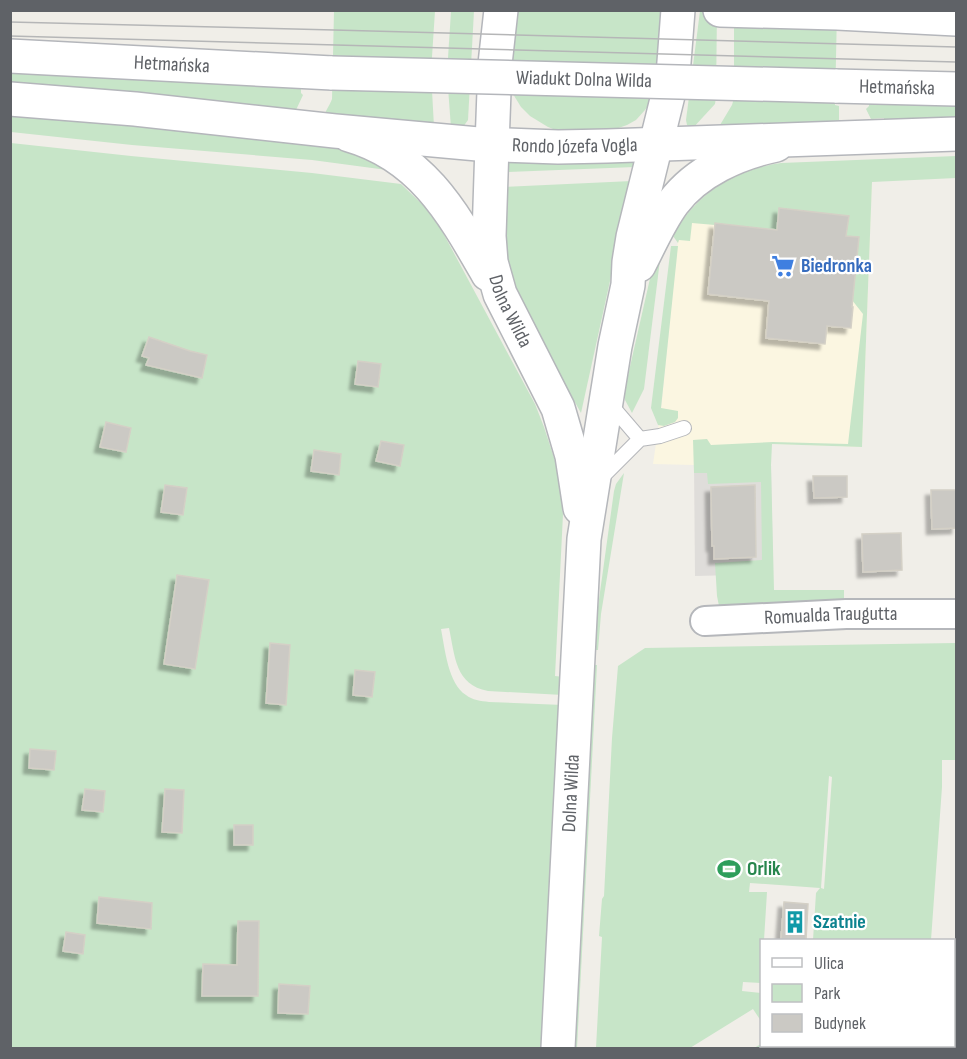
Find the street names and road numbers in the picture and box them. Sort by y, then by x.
street label: Hetmańska [133,51,210,79]
street label: Wiadukt Dolna Wilda [516,66,652,93]
street label: Hetmańska [859,75,935,100]
street label: Rondo Józefa Vogla [512,133,638,159]
street label: Dolna Wilda [483,272,537,352]
street label: Romualda Traugutta [764,602,898,630]
street label: Dolna Wilda [557,754,585,833]

